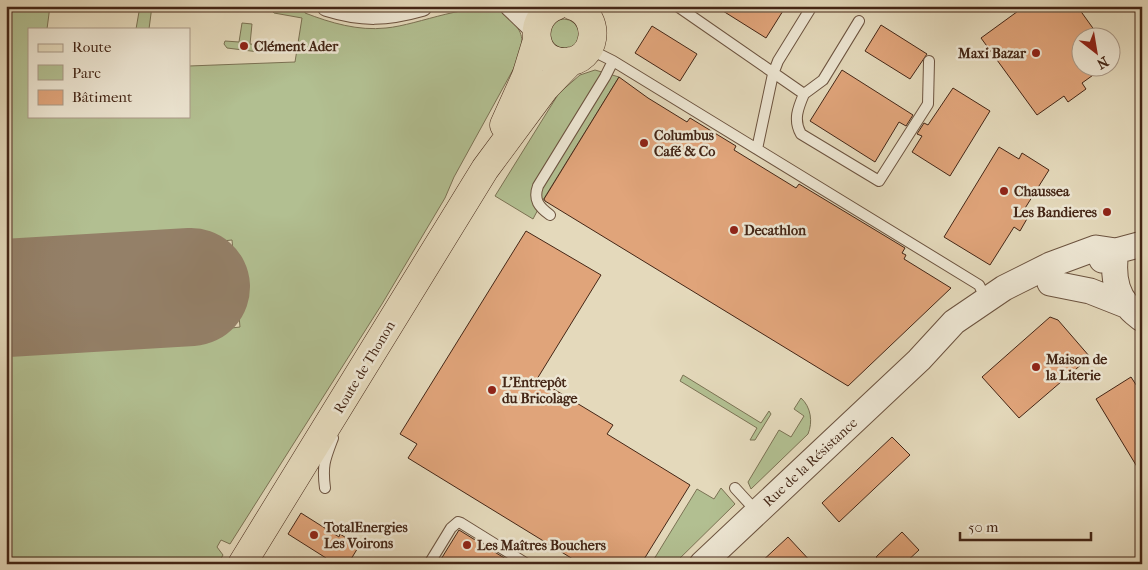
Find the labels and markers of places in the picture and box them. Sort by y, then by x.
place label: Clément Ader [254,38,339,55]
marker: Clément Ader [238,40,250,52]
place label: Maxi Bazar [957,45,1027,62]
marker: Maxi Bazar [1030,47,1042,59]
place label: Columbus Café & Co [654,127,715,160]
marker: Columbus Café & Co [638,137,650,149]
place label: Chaussea [1014,183,1070,200]
marker: Chaussea [998,185,1010,197]
place label: Les Bandieres [1013,204,1098,221]
marker: Les Bandieres [1101,206,1113,218]
place label: Decathlon [744,222,807,239]
marker: Decathlon [728,224,740,236]
place label: Maison de la Literie [1045,351,1107,384]
marker: Maison de la Literie [1030,361,1042,373]
place label: L'Entrepôt du Bricolage [502,374,578,407]
marker: L'Entrepôt du Bricolage [486,384,498,396]
place label: TotalEnergies Les Voirons [323,519,408,552]
marker: TotalEnergies Les Voirons [308,529,320,541]
place label: Les Maîtres Bouchers [477,537,607,554]
marker: Les Maîtres Bouchers [461,539,473,551]

